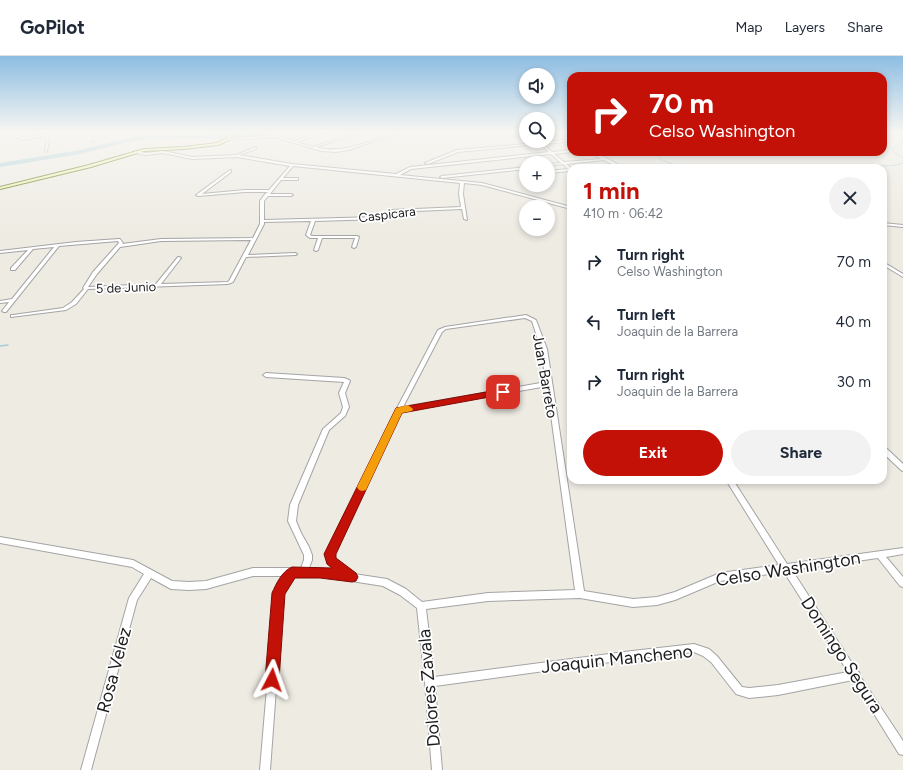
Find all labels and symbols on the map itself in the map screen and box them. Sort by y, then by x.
street label: Caspicara [358,204,416,225]
street label: 5 de Junio [96,279,156,296]
street label: Juan Barreto [529,332,561,420]
pin [486,375,520,409]
street label: Celso Washington [714,547,862,591]
street label: Domingo Segura [796,593,888,717]
street label: Rosa Velez [92,625,136,715]
street label: Dolores Zavala [413,628,445,748]
street label: Joaquin Mancheno [540,640,694,678]
position arrow [251,659,293,701]

